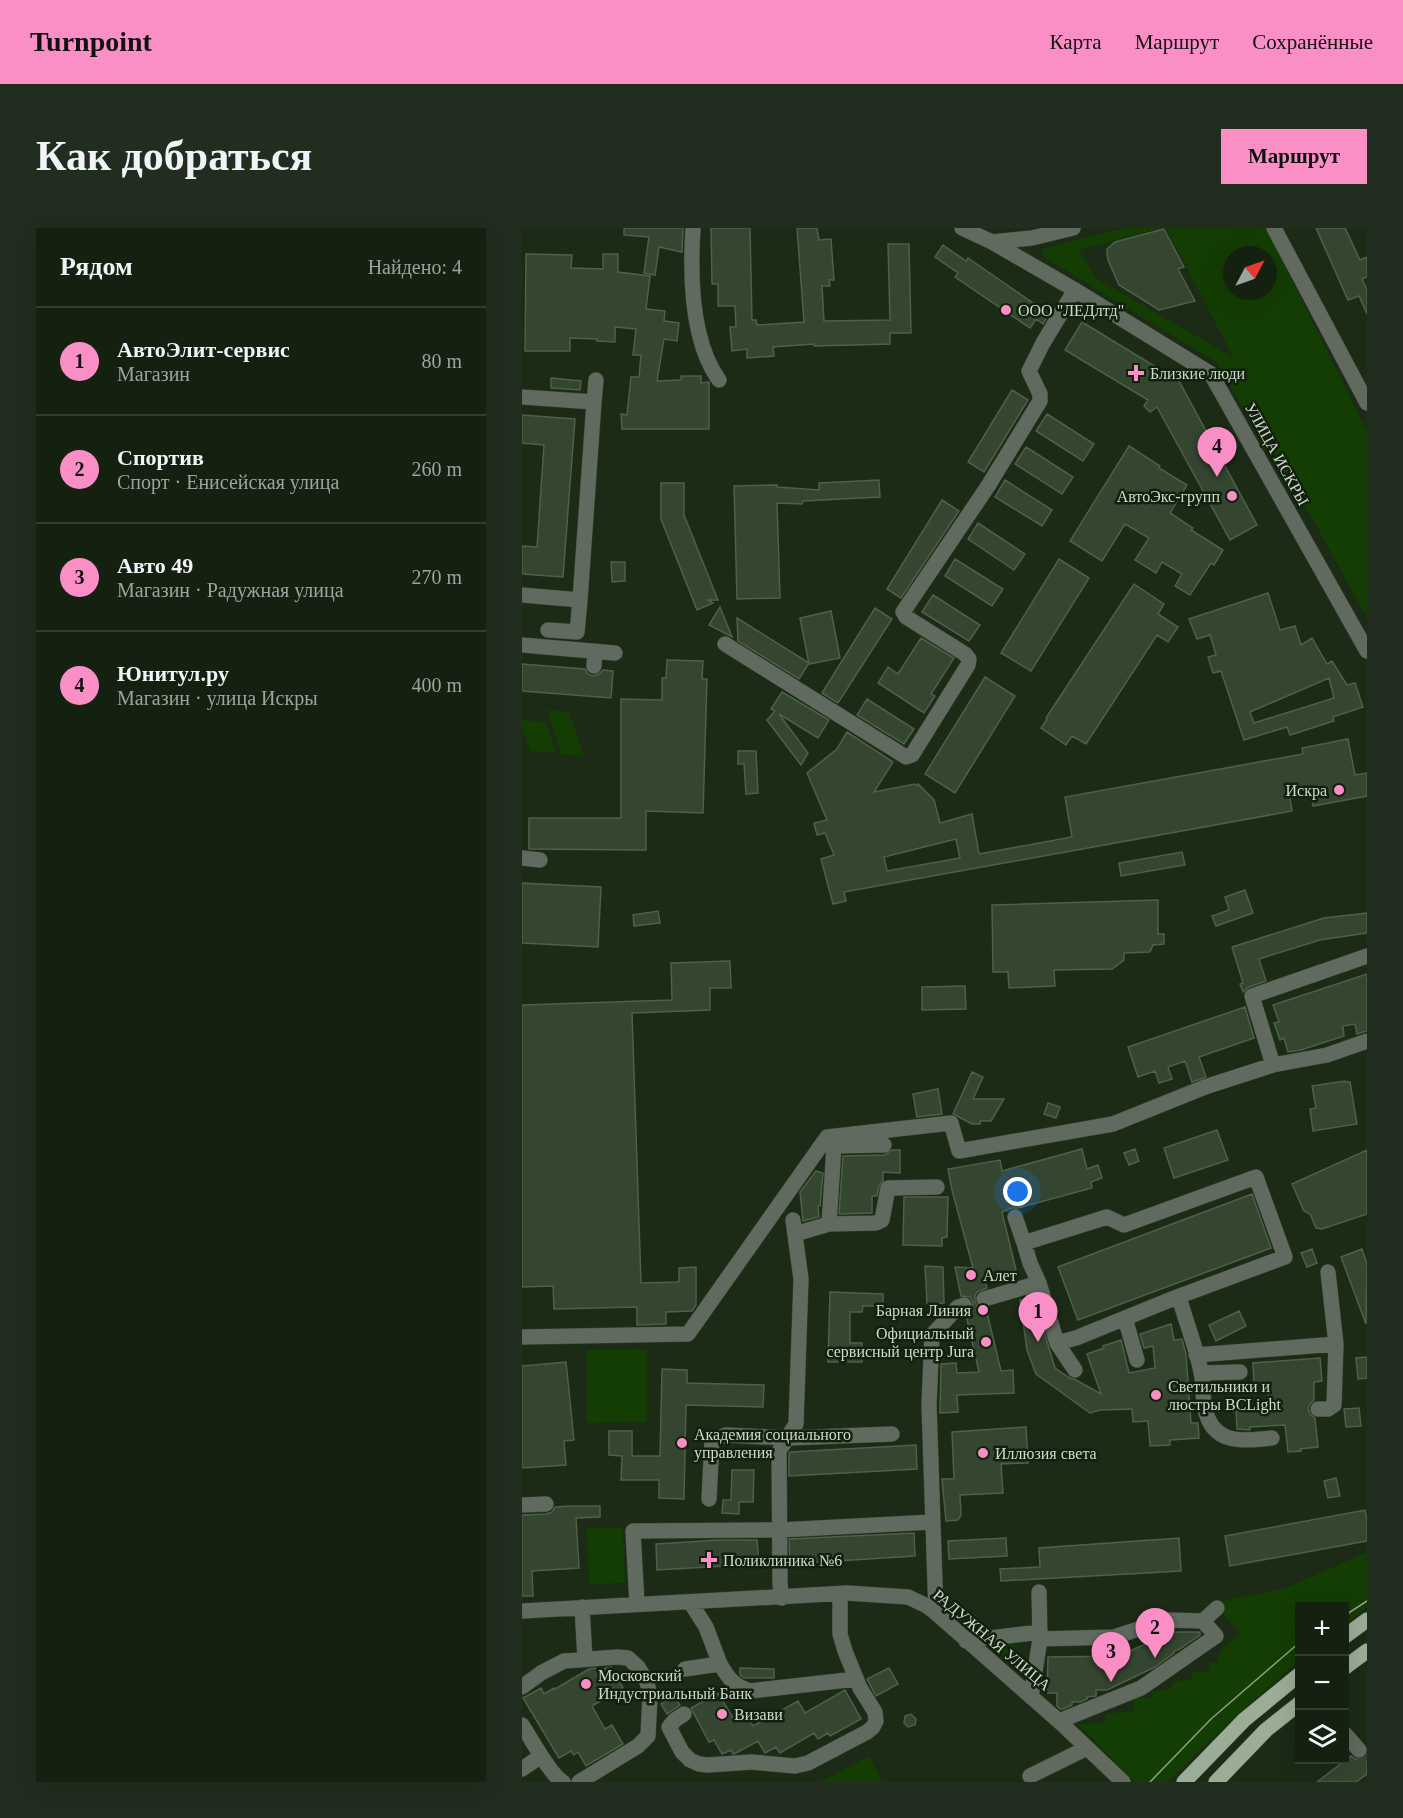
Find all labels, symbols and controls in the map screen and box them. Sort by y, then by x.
text: Turnpoint [30,26,152,57]
text: Карта [1050,30,1102,54]
text: Маршрут [1135,30,1219,54]
text: Сохранённые [1252,30,1373,54]
button: Маршрут [1221,129,1367,184]
text: Как добраться [36,133,312,179]
north arrow [1223,246,1277,300]
text: Рядом [60,252,133,281]
text: Найдено: 4 [368,256,462,278]
place label: ООО "ЛЕДлтд" [1018,302,1124,320]
marker: ООО "ЛЕДлтд" [999,303,1013,317]
text: АвтоЭлит-сервис [117,337,290,362]
text: 1 [75,350,85,372]
text: 80 m [421,350,462,372]
text: Магазин [117,363,190,385]
marker: Близкие люди [1127,364,1145,382]
place label: Близкие люди [1150,365,1246,383]
street label: УЛИЦА ИСКРЫ [1241,400,1312,509]
pin: 4 [1198,428,1236,477]
text: Спортив [117,445,204,470]
text: 2 [75,458,85,480]
text: 260 m [411,458,462,480]
text: Спорт · Енисейская улица [117,471,339,493]
place label: АвтоЭкс-групп [1117,488,1220,506]
marker: АвтоЭкс-групп [1225,489,1239,503]
text: Авто 49 [117,553,193,578]
text: 3 [75,566,85,588]
text: 270 m [411,566,462,588]
text: Магазин · Радужная улица [117,579,344,601]
text: Юнитул.ру [117,661,229,686]
text: 4 [75,674,85,696]
text: 400 m [411,674,462,696]
text: Магазин · улица Искры [117,687,318,709]
place label: Искра [1285,782,1327,800]
marker: Искра [1332,783,1346,797]
your location [1003,1177,1032,1206]
place label: Алет [983,1267,1017,1284]
marker: Алет [964,1268,978,1282]
pin: 1 [1018,1292,1058,1342]
place label: Барная Линия [876,1302,972,1320]
marker: Барная Линия [976,1303,990,1317]
place label: Официальный сервисный центр Jura [826,1325,974,1361]
marker: Официальный сервисный центр Jura [979,1335,993,1349]
place label: Светильники и люстры BCLight [1168,1378,1282,1414]
marker: Светильники и люстры BCLight [1149,1388,1163,1402]
place label: Академия социального управления [694,1426,851,1462]
marker: Академия социального управления [675,1436,689,1450]
place label: Иллюзия света [995,1445,1097,1462]
marker: Иллюзия света [976,1446,990,1460]
marker: Поликлиника №6 [700,1551,718,1569]
place label: Поликлиника №6 [723,1552,842,1569]
street label: РАДУЖНАЯ УЛИЦА [929,1586,1054,1695]
map controls [1295,1602,1349,1764]
button: + [1295,1602,1349,1656]
pin: 2 [1136,1608,1174,1658]
pin: 3 [1092,1632,1130,1682]
button: − [1295,1656,1349,1710]
place label: Московский Индустриальный Банк [598,1667,752,1703]
marker: Московский Индустриальный Банк [579,1677,593,1691]
place label: Визави [734,1706,783,1723]
marker: Визави [715,1707,729,1721]
button: layers [1295,1710,1349,1764]

